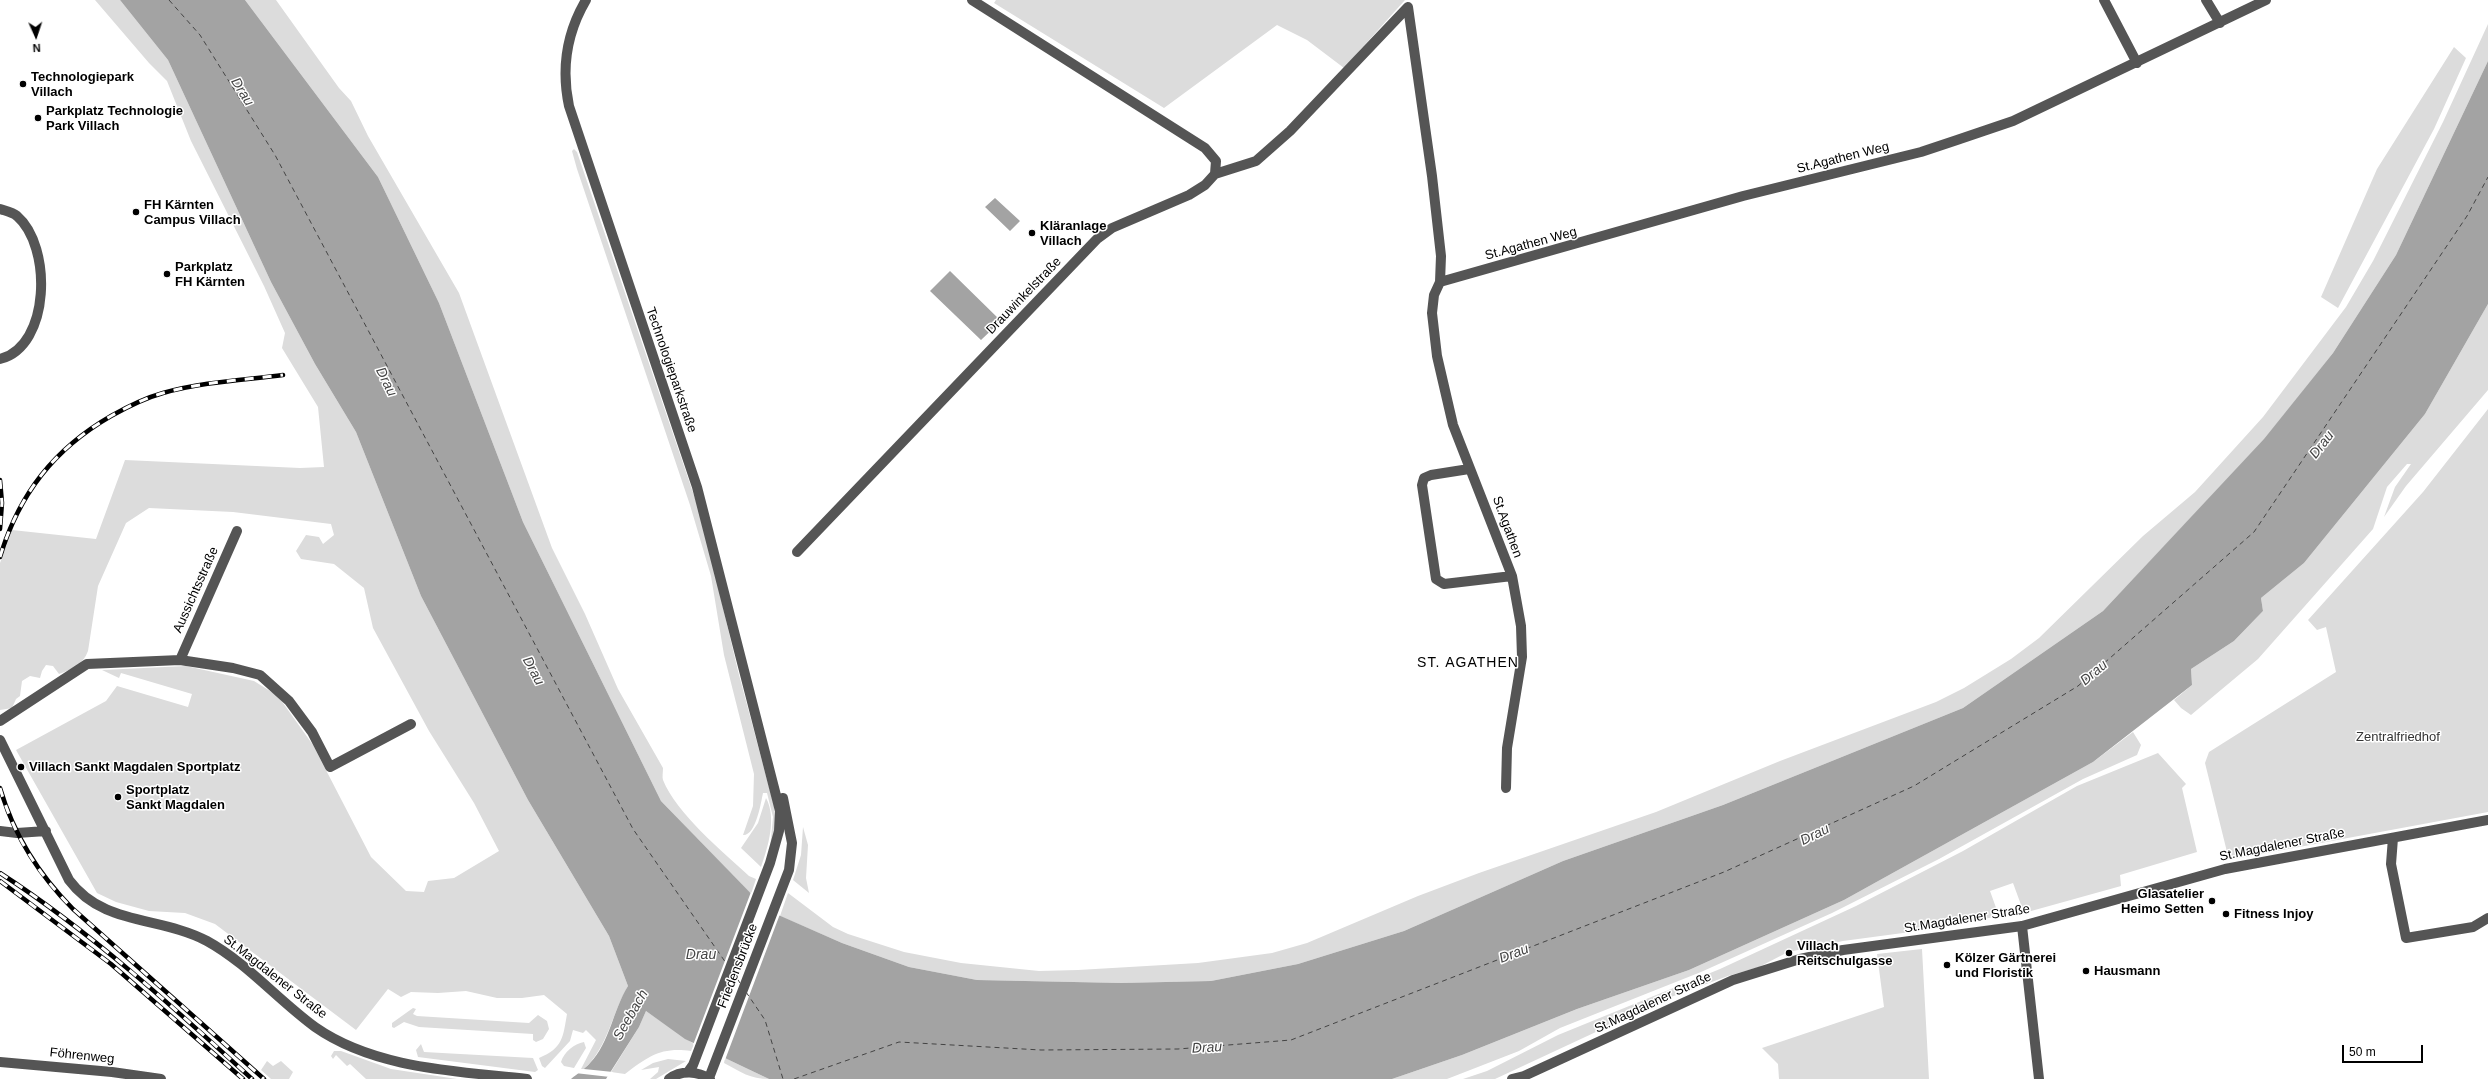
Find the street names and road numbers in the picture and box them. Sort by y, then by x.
street label: St.Agathen Weg [1795,139,1891,177]
street label: St.Agathen Weg [1483,224,1579,264]
street label: Drauwinkelstraße [983,254,1065,338]
street label: Technologieparkstraße [642,305,700,435]
street label: St.Agathen [1489,494,1525,560]
street label: Aussichtsstraße [170,545,222,635]
street label: St.Magdalener Straße [2218,825,2346,865]
street label: St.Magdalener Straße [1903,901,2031,937]
street label: Friedensbrücke [715,921,761,1011]
street label: St.Magdalener Straße [220,932,330,1022]
street label: St.Magdalener Straße [1592,969,1714,1037]
street label: Föhrenweg [49,1045,115,1067]

